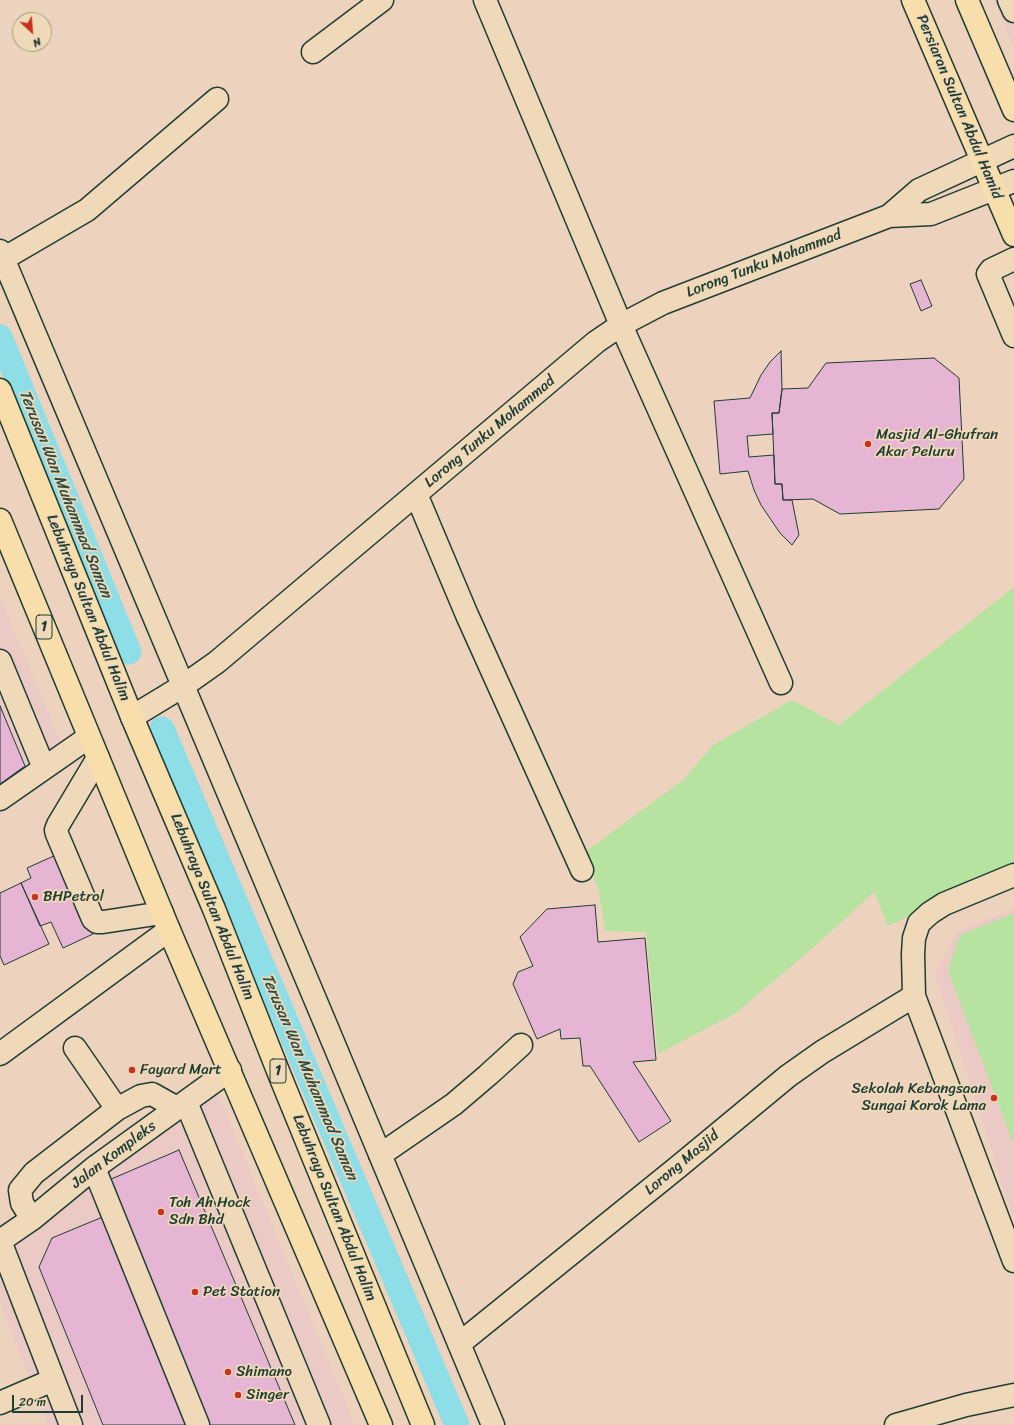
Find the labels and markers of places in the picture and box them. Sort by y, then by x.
place label: Masjid Al-Ghufran Akar Peluru [876,426,998,461]
marker: Masjid Al-Ghufran Akar Peluru [863,439,873,449]
place label: BHPetrol [43,888,104,906]
marker: BHPetrol [30,892,40,902]
place label: Fayard Mart [140,1061,221,1079]
marker: Fayard Mart [127,1065,137,1075]
place label: Sekolah Kebangsaan Sungai Korok Lama [851,1080,986,1115]
marker: Sekolah Kebangsaan Sungai Korok Lama [989,1093,999,1103]
place label: Toh Ah Hock Sdn Bhd [169,1194,251,1229]
marker: Toh Ah Hock Sdn Bhd [156,1207,166,1217]
place label: Pet Station [203,1283,280,1301]
marker: Pet Station [190,1287,200,1297]
place label: Shimano [236,1363,292,1381]
marker: Shimano [223,1367,233,1377]
place label: Singer [246,1386,289,1404]
marker: Singer [233,1390,243,1400]

